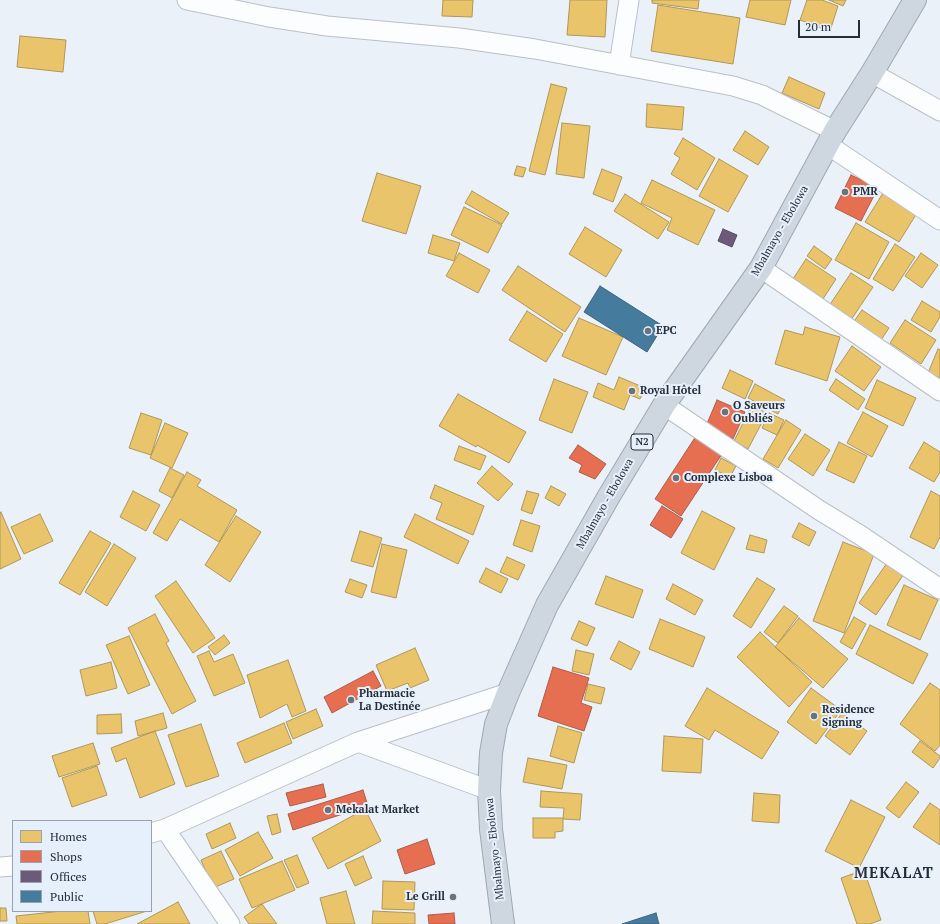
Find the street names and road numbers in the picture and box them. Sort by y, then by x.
street label: Mbalmayo - Ebolowa [749,183,811,279]
road number: N2 [631,434,653,450]
street label: Mbalmayo - Ebolowa [574,456,636,552]
street label: Mbalmayo - Ebolowa [483,797,507,901]

